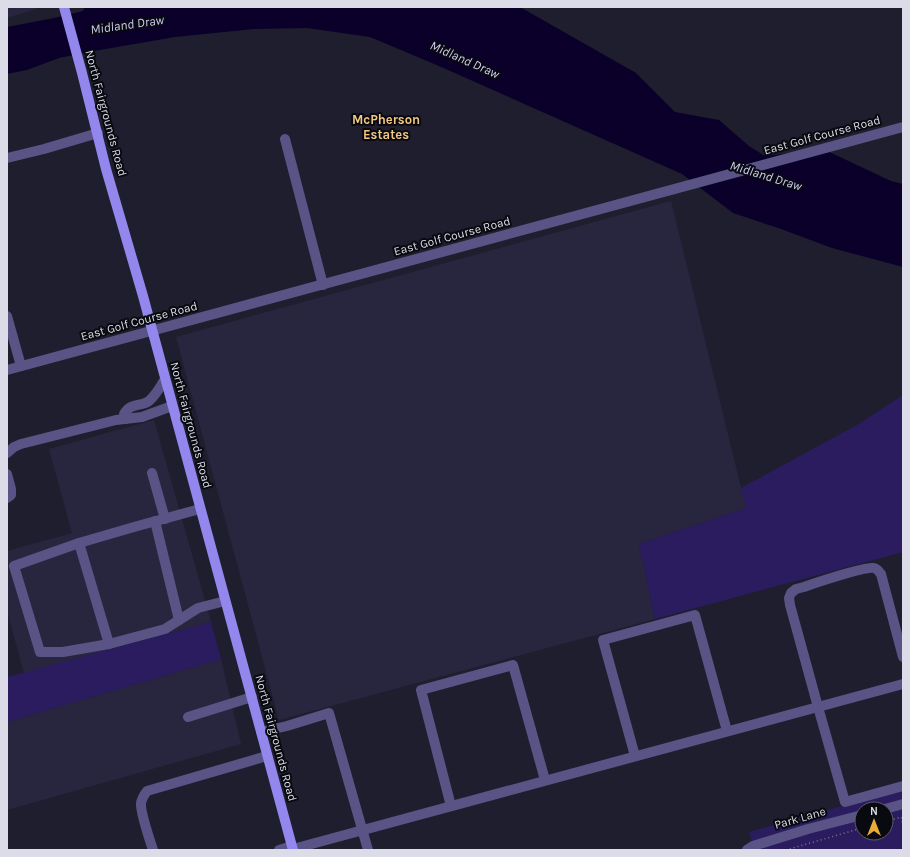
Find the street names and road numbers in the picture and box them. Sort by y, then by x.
street label: North Fairgrounds Road [82,48,130,178]
street label: East Golf Course Road [762,113,882,157]
street label: East Golf Course Road [392,214,512,258]
street label: East Golf Course Road [79,299,199,343]
street label: North Fairgrounds Road [167,360,215,490]
street label: North Fairgrounds Road [252,673,300,803]
street label: Park Lane [773,804,827,832]

